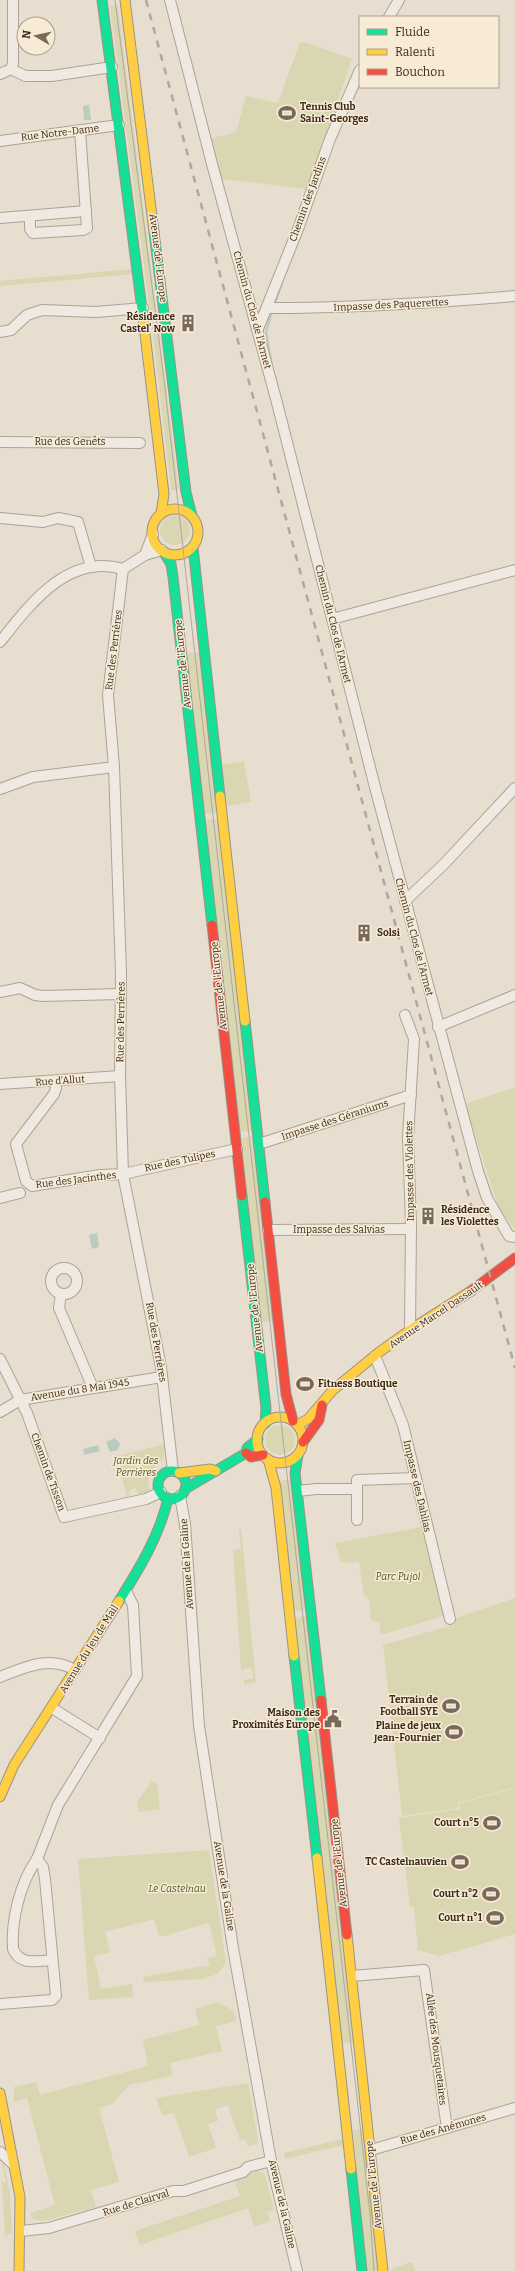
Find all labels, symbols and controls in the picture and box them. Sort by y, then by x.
north arrow [16,16,56,56]
legend [359,16,499,88]
text: Fluide [395,25,430,39]
text: N [20,29,34,40]
text: Ralenti [395,45,435,59]
text: Bouchon [395,65,445,79]
place label: Tennis Club Saint-Georges [300,101,369,125]
sports icon: Tennis Club Saint-Georges [277,103,297,123]
street label: Rue Notre-Dame [20,122,100,144]
street label: Chemin des Jardins [287,155,329,243]
street label: Avenue de l'Europe [147,213,169,303]
street label: Chemin du Clos de l'Armet [230,250,274,371]
street label: Impasse des Paquerettes [333,296,449,314]
place label: Résidence Castel' Now [120,310,176,335]
building icon: Résidence Castel' Now [178,313,198,333]
street label: Rue des Genêts [34,435,106,448]
street label: Chemin du Clos de l'Armet [312,564,354,685]
street label: Rue des Perrières [103,609,125,691]
street label: Avenue de l'Europe [172,619,194,709]
street label: Chemin du Clos de l'Armet [392,877,436,998]
building icon: Solsi [354,923,374,943]
place label: Solsi [377,927,401,939]
street label: Avenue de l'Europe [208,941,230,1031]
street label: Rue des Perrières [114,981,128,1063]
street label: Rue d'Allut [35,1073,86,1089]
street label: Impasse des Géraniums [280,1097,390,1143]
street label: Impasse des Violettes [403,1120,417,1221]
street label: Rue des Tulipes [143,1148,217,1174]
street label: Rue des Jacinthes [35,1169,117,1191]
place label: Résidence les Violettes [441,1203,499,1228]
building icon: Résidence les Violettes [418,1206,438,1226]
street label: Impasse des Salvias [293,1224,385,1236]
street label: Avenue de l'Europe [244,1263,266,1353]
street label: Avenue Marcel Dassault [387,1279,486,1351]
street label: Rue des Perrières [143,1301,169,1383]
sports icon: Fitness Boutique [295,1374,315,1394]
street label: Avenue du 8 Mai 1945 [30,1376,130,1404]
place label: Fitness Boutique [318,1378,398,1390]
street label: Chemin de Tisson [28,1431,68,1513]
street label: Impasse des Dahlias [401,1439,434,1534]
park label: Jardin des Perrières [112,1455,159,1479]
street label: Avenue de la Galine [178,1518,196,1610]
park label: Parc Pujol [376,1571,421,1583]
street label: Avenue du Jeu de Mail [57,1603,121,1695]
place label: Terrain de Football SYE [380,1694,439,1718]
sports icon: Terrain de Football SYE [441,1696,461,1716]
place label: Maison des Proximités Europe [232,1707,320,1731]
public building icon: Maison des Proximités Europe [323,1709,343,1729]
place label: Plaine de jeux Jean-Fournier [373,1720,441,1744]
sports icon: Plaine de jeux Jean-Fournier [444,1722,464,1742]
sports icon: Court n°5 [482,1813,502,1833]
place label: Court n°5 [434,1817,480,1829]
street label: Avenue de l'Europe [328,1818,350,1908]
street label: Avenue de la Galine [211,1840,237,1932]
sports icon: TC Castelnauvien [450,1852,470,1872]
place label: TC Castelnauvien [365,1856,448,1868]
park label: Le Castelnau [148,1883,206,1895]
sports icon: Court n°2 [481,1884,501,1904]
place label: Court n°2 [433,1888,478,1900]
sports icon: Court n°1 [485,1908,505,1928]
place label: Court n°1 [438,1912,483,1924]
street label: Allée des Mousquetaires [423,1992,449,2106]
street label: Rue des Anémones [399,2111,488,2147]
street label: Avenue de l'Europe [363,2140,385,2230]
street label: Avenue de la Galine [266,2158,298,2250]
street label: Rue de Clairval [101,2187,171,2219]

